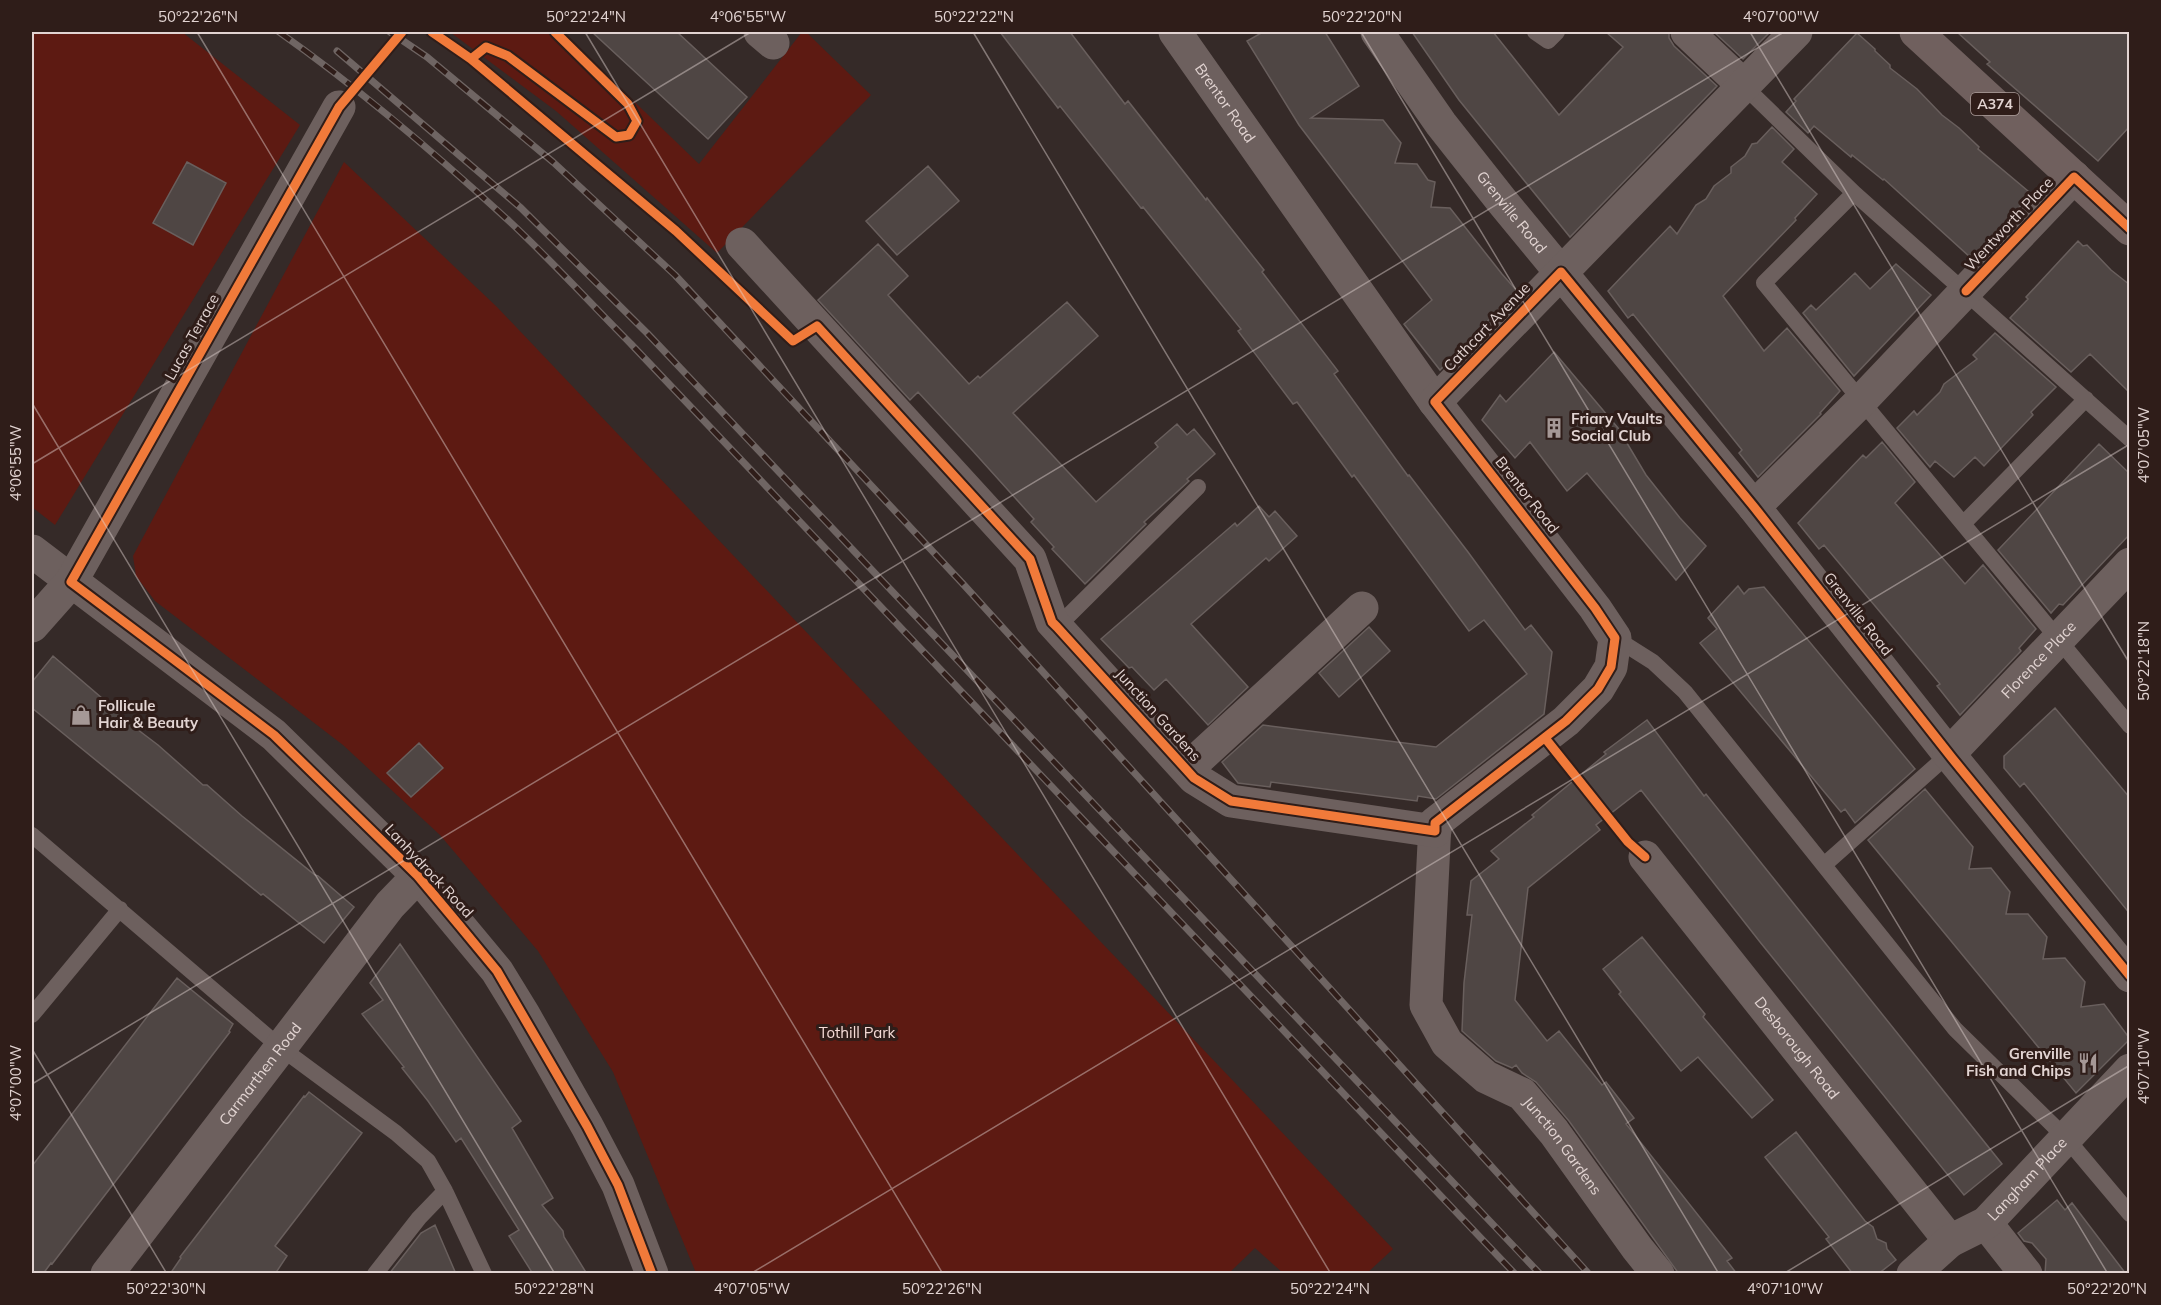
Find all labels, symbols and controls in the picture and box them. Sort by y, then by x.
text: 50°22'26"N [158,7,238,26]
text: 50°22'24"N [546,7,626,26]
text: 4°06'55"W [710,7,787,26]
text: 50°22'22"N [934,7,1014,26]
text: 50°22'20"N [1322,7,1402,26]
text: 4°07'00"W [1743,7,1820,26]
street label: Brentor Road [1191,60,1260,146]
road number: A374 [1971,93,2019,115]
street label: Grenville Road [1473,167,1551,257]
street label: Wentworth Place [1960,173,2057,274]
street label: Cathcart Avenue [1439,278,1534,375]
street label: Lucas Terrace [160,290,223,383]
text: 4°07'05"W [2134,406,2153,483]
place label: Friary Vaults Social Club [1571,409,1662,445]
building icon: Friary Vaults Social Club [1542,416,1566,440]
text: 4°06'55"W [6,424,25,501]
street label: Brentor Road [1491,452,1563,537]
street label: Grenville Road [1820,568,1897,659]
street label: Florence Place [1997,617,2080,702]
text: 50°22'18"N [2134,621,2153,701]
street label: Junction Gardens [1112,664,1205,765]
place label: Follicule Hair & Beauty [98,696,199,732]
shop icon: Follicule Hair & Beauty [69,703,93,727]
street label: Lanhydrock Road [381,820,478,921]
street label: Desborough Road [1751,993,1844,1103]
street label: Carmarthen Road [215,1019,305,1129]
park label: Tothill Park [819,1023,896,1042]
text: 4°07'10"W [2134,1027,2153,1104]
text: 4°07'00"W [6,1044,25,1121]
place label: Grenville Fish and Chips [1966,1044,2071,1080]
restaurant icon: Grenville Fish and Chips [2076,1051,2100,1075]
street label: Junction Gardens [1519,1092,1606,1198]
street label: Langham Place [1983,1133,2071,1225]
text: 50°22'30"N [126,1279,206,1298]
text: 50°22'28"N [514,1279,594,1298]
text: 4°07'05"W [714,1279,791,1298]
text: 50°22'26"N [902,1279,982,1298]
text: 50°22'24"N [1290,1279,1370,1298]
text: 4°07'10"W [1747,1279,1824,1298]
text: 50°22'20"N [2067,1279,2147,1298]

